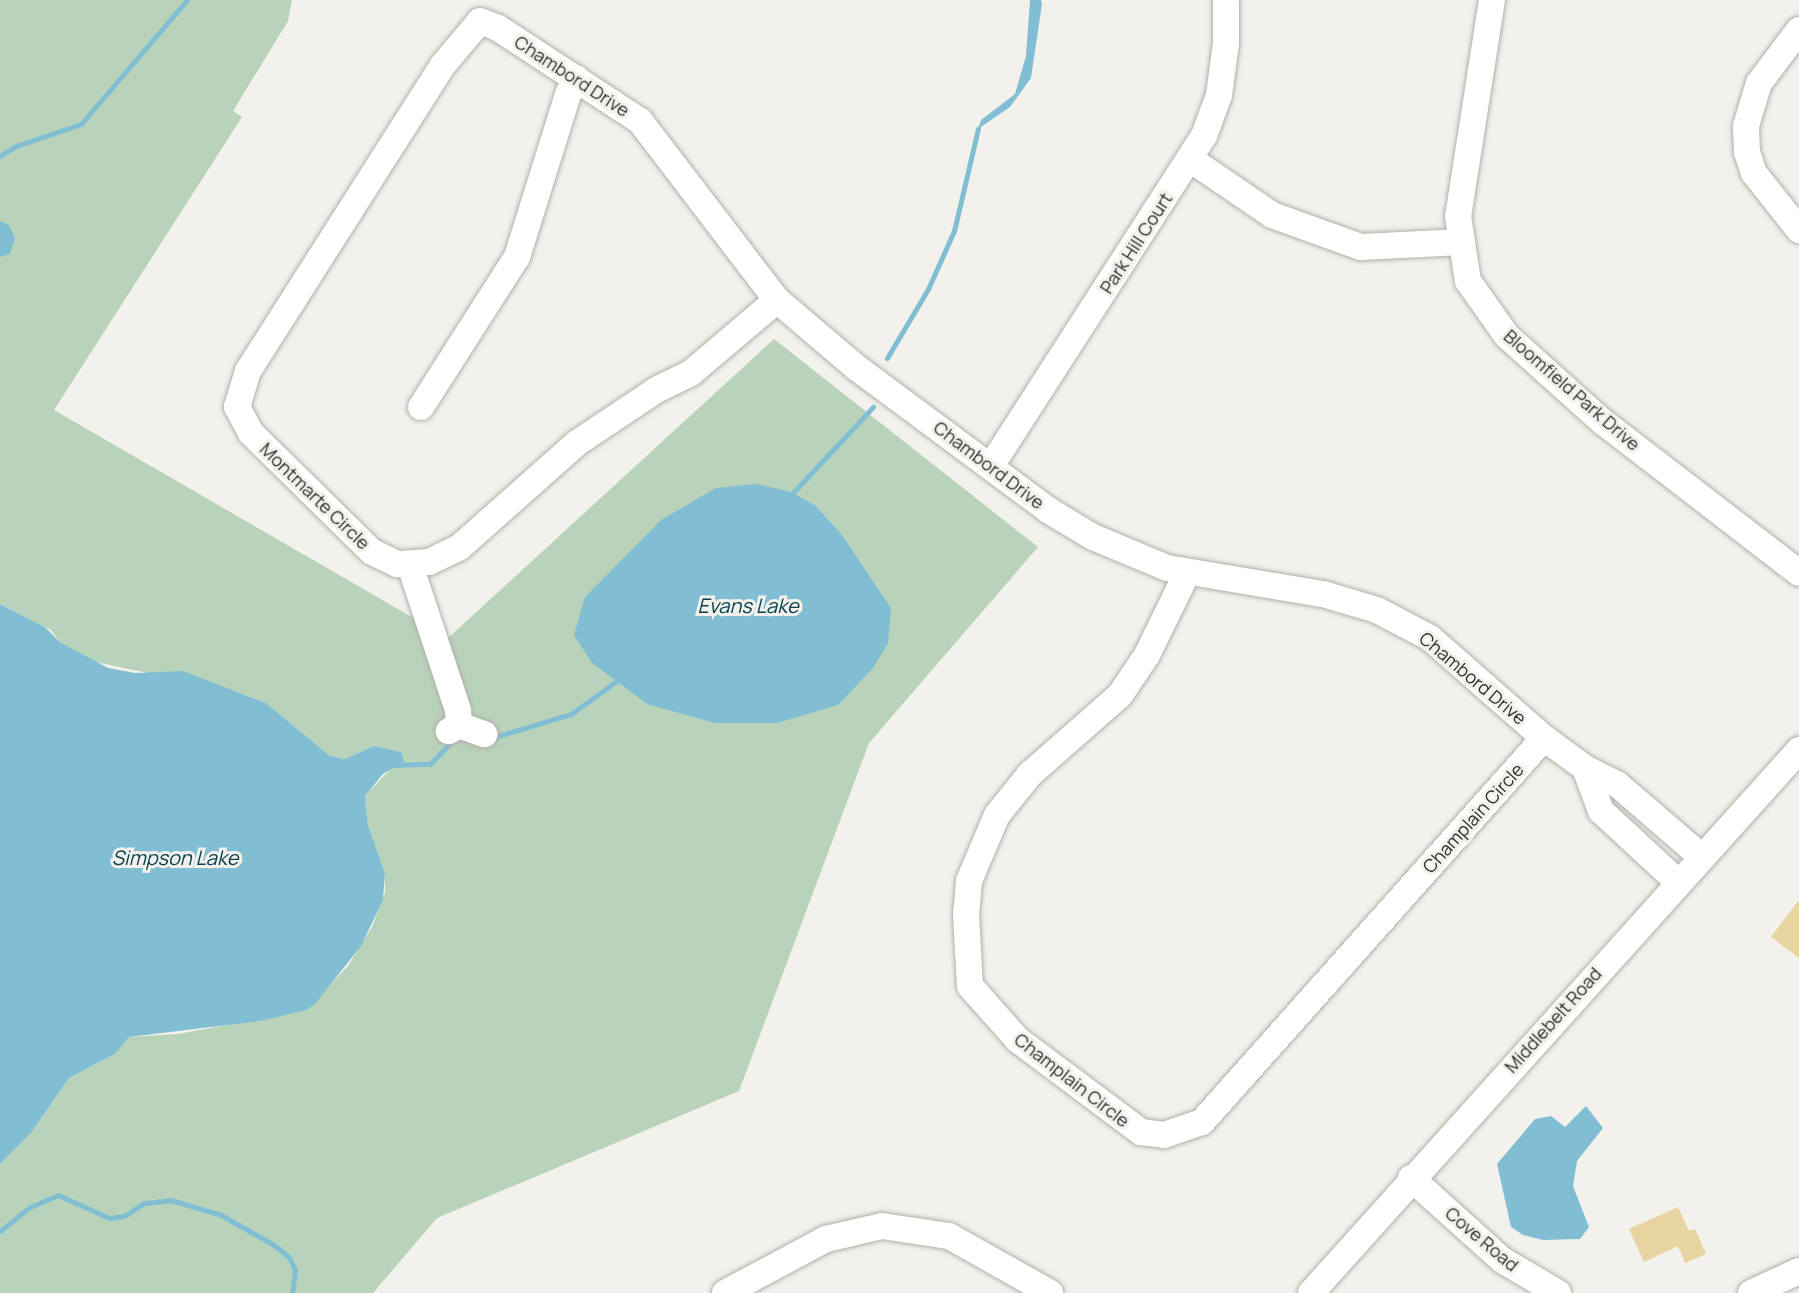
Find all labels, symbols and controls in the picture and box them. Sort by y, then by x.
street label: Chambord Drive [510,31,634,121]
street label: Park Hill Court [1095,189,1177,297]
street label: Bloomfield Park Drive [1500,325,1644,455]
street label: Chambord Drive [929,416,1049,514]
street label: Montmarte Circle [256,438,374,554]
water label: Evans Lake [697,593,799,617]
street label: Chambord Drive [1415,627,1531,729]
street label: Champlain Circle [1418,759,1528,877]
water label: Simpson Lake [112,845,238,869]
street label: Middlebelt Road [1500,963,1606,1077]
street label: Champlain Circle [1010,1028,1134,1132]
street label: Cove Road [1441,1202,1523,1276]

